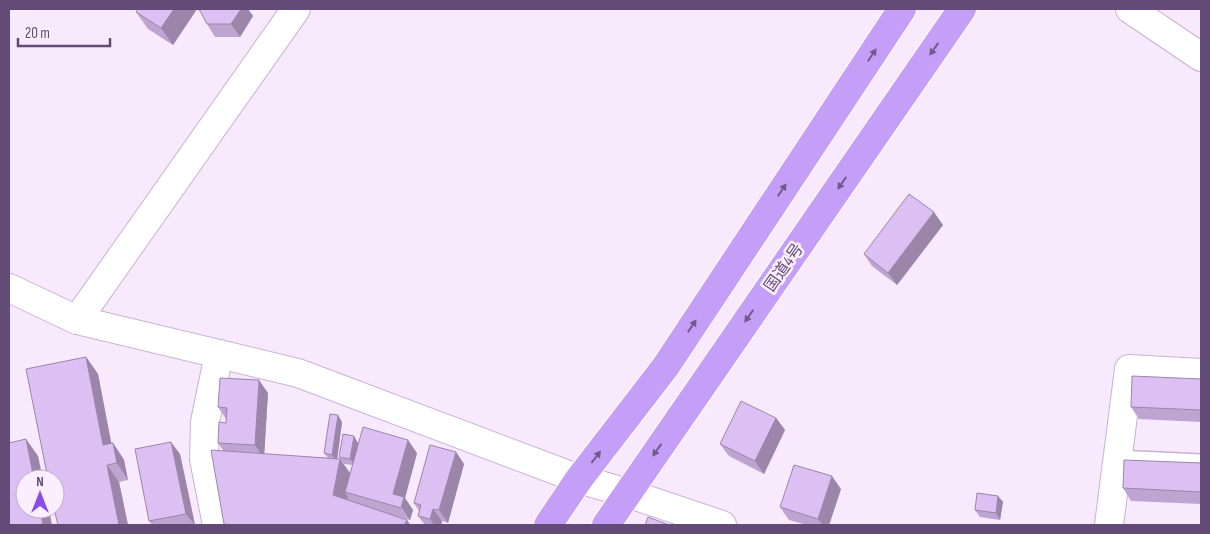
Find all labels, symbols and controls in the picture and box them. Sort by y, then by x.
scale bar [18,15,110,47]
text: 20 m [25,24,50,43]
one-way arrow [929,42,939,56]
one-way arrow [867,48,877,62]
one-way arrow [837,176,846,189]
one-way arrow [777,184,787,197]
street label: 国道4号 [761,240,808,296]
one-way arrow [744,309,754,323]
one-way arrow [687,319,697,332]
one-way arrow [652,443,662,457]
one-way arrow [591,450,601,463]
north arrow [15,469,65,519]
text: N [36,473,44,490]

